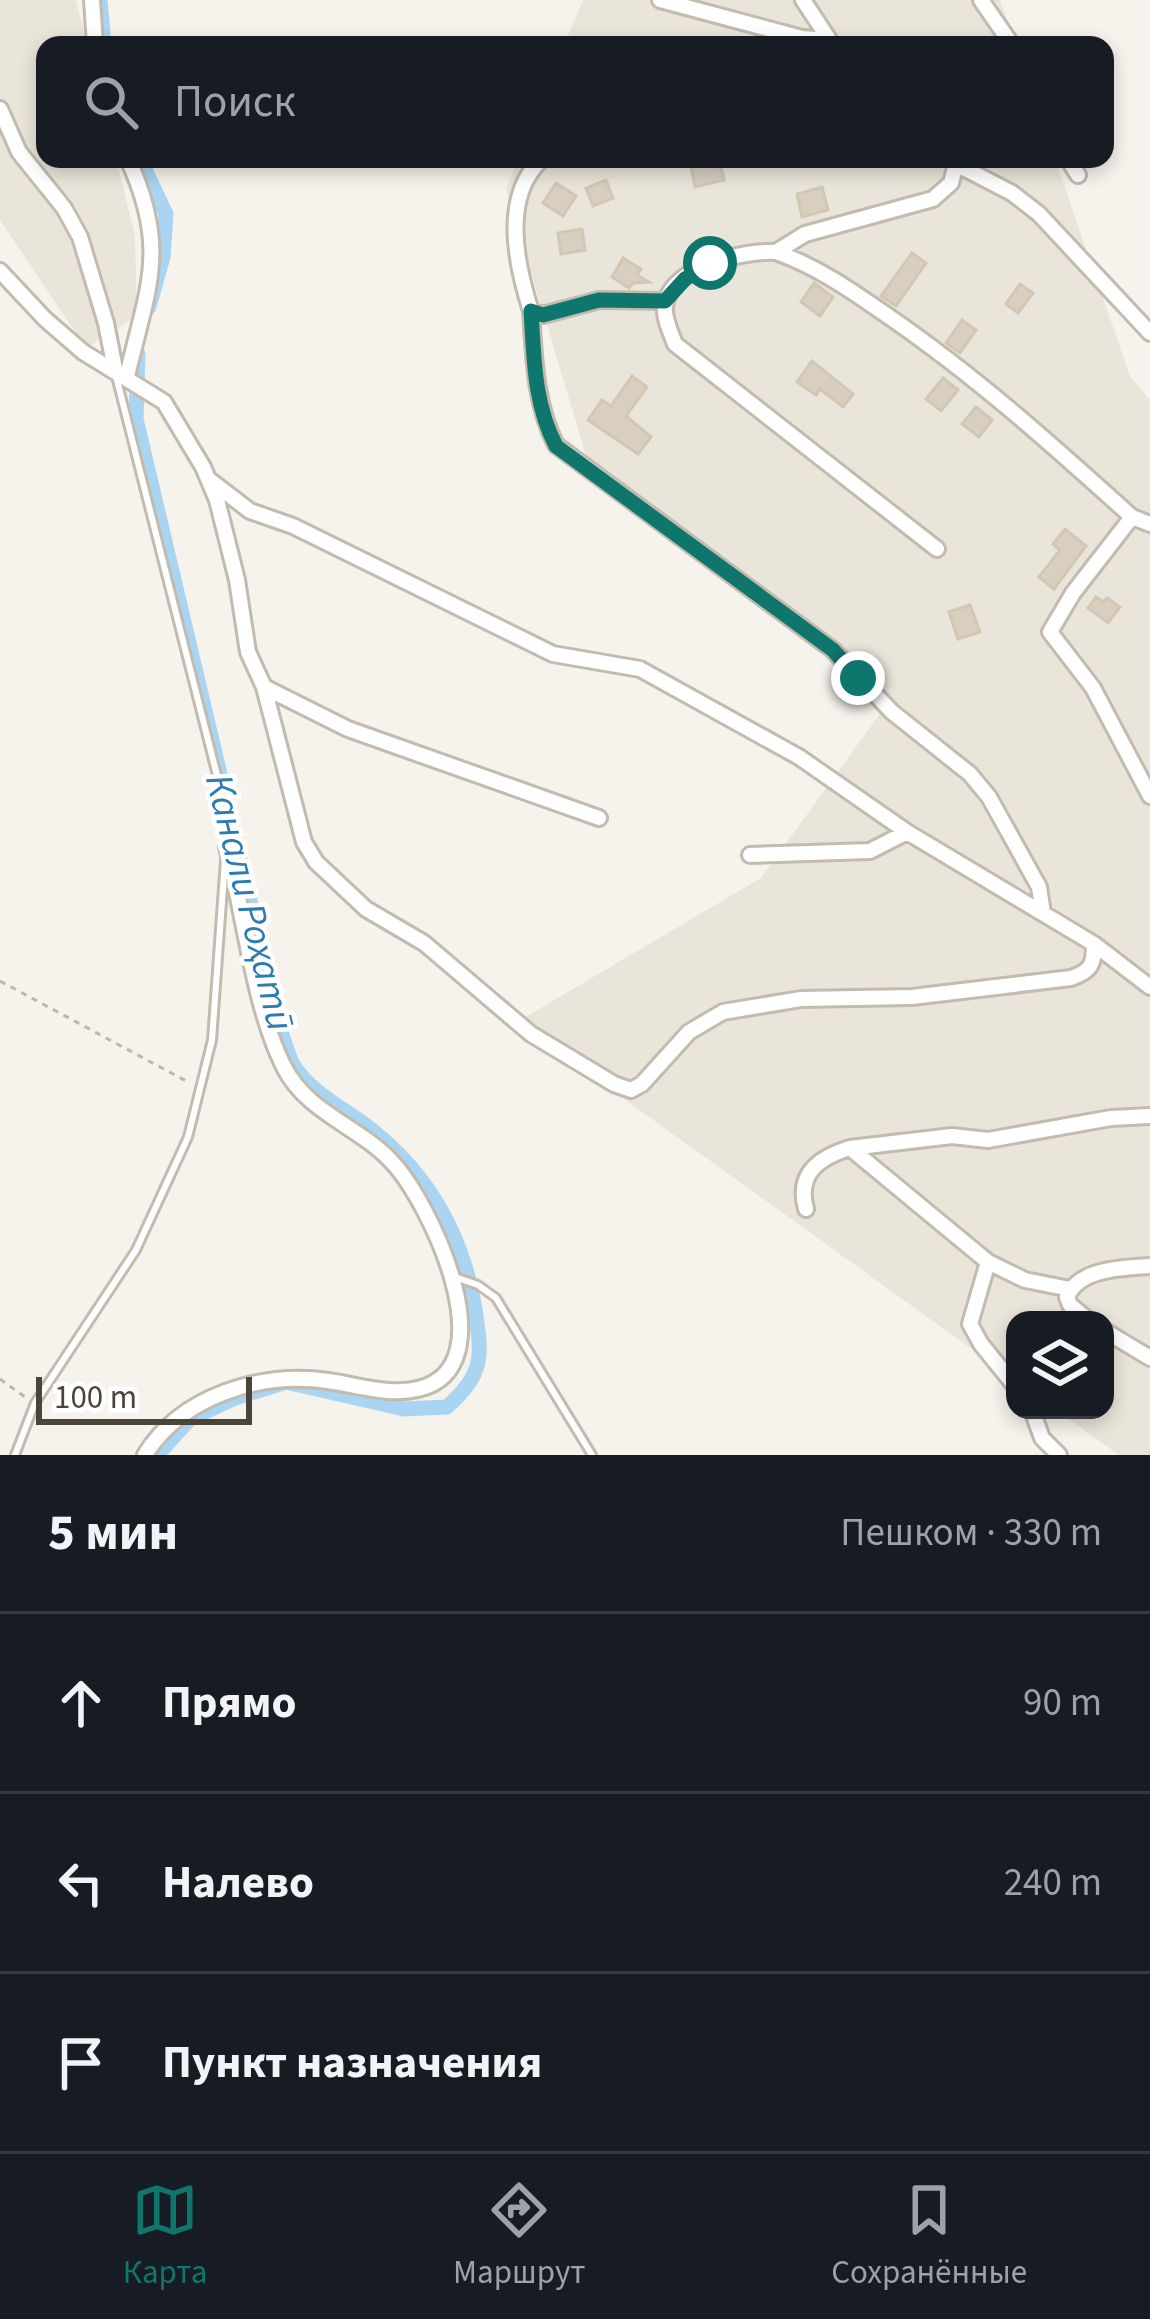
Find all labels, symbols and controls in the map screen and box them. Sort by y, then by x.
search box [36,36,1114,168]
icon: search [78,69,144,135]
text: Поиск [174,70,296,134]
route start [683,236,737,290]
route end [831,651,885,705]
water label: Канали Роҳатӣ [190,768,308,1037]
map controls [1006,1311,1114,1419]
button: layers [1006,1311,1114,1419]
scale bar [36,1371,252,1424]
text: 100 m [54,1374,137,1421]
text: 5 мин [48,1497,178,1569]
text: Пешком · 330 m [840,1505,1102,1561]
icon: ahead [48,1670,114,1736]
text: Прямо [162,1671,296,1735]
text: 90 m [1023,1675,1102,1731]
icon: left [48,1850,114,1916]
text: Налево [162,1851,314,1915]
text: 240 m [1004,1855,1102,1911]
icon: arrive [48,2030,114,2096]
text: Пункт назначения [162,2031,542,2095]
tab: Карта [123,2177,207,2296]
tab: Маршрут [453,2177,586,2296]
tab: Сохранённые [831,2177,1027,2296]

